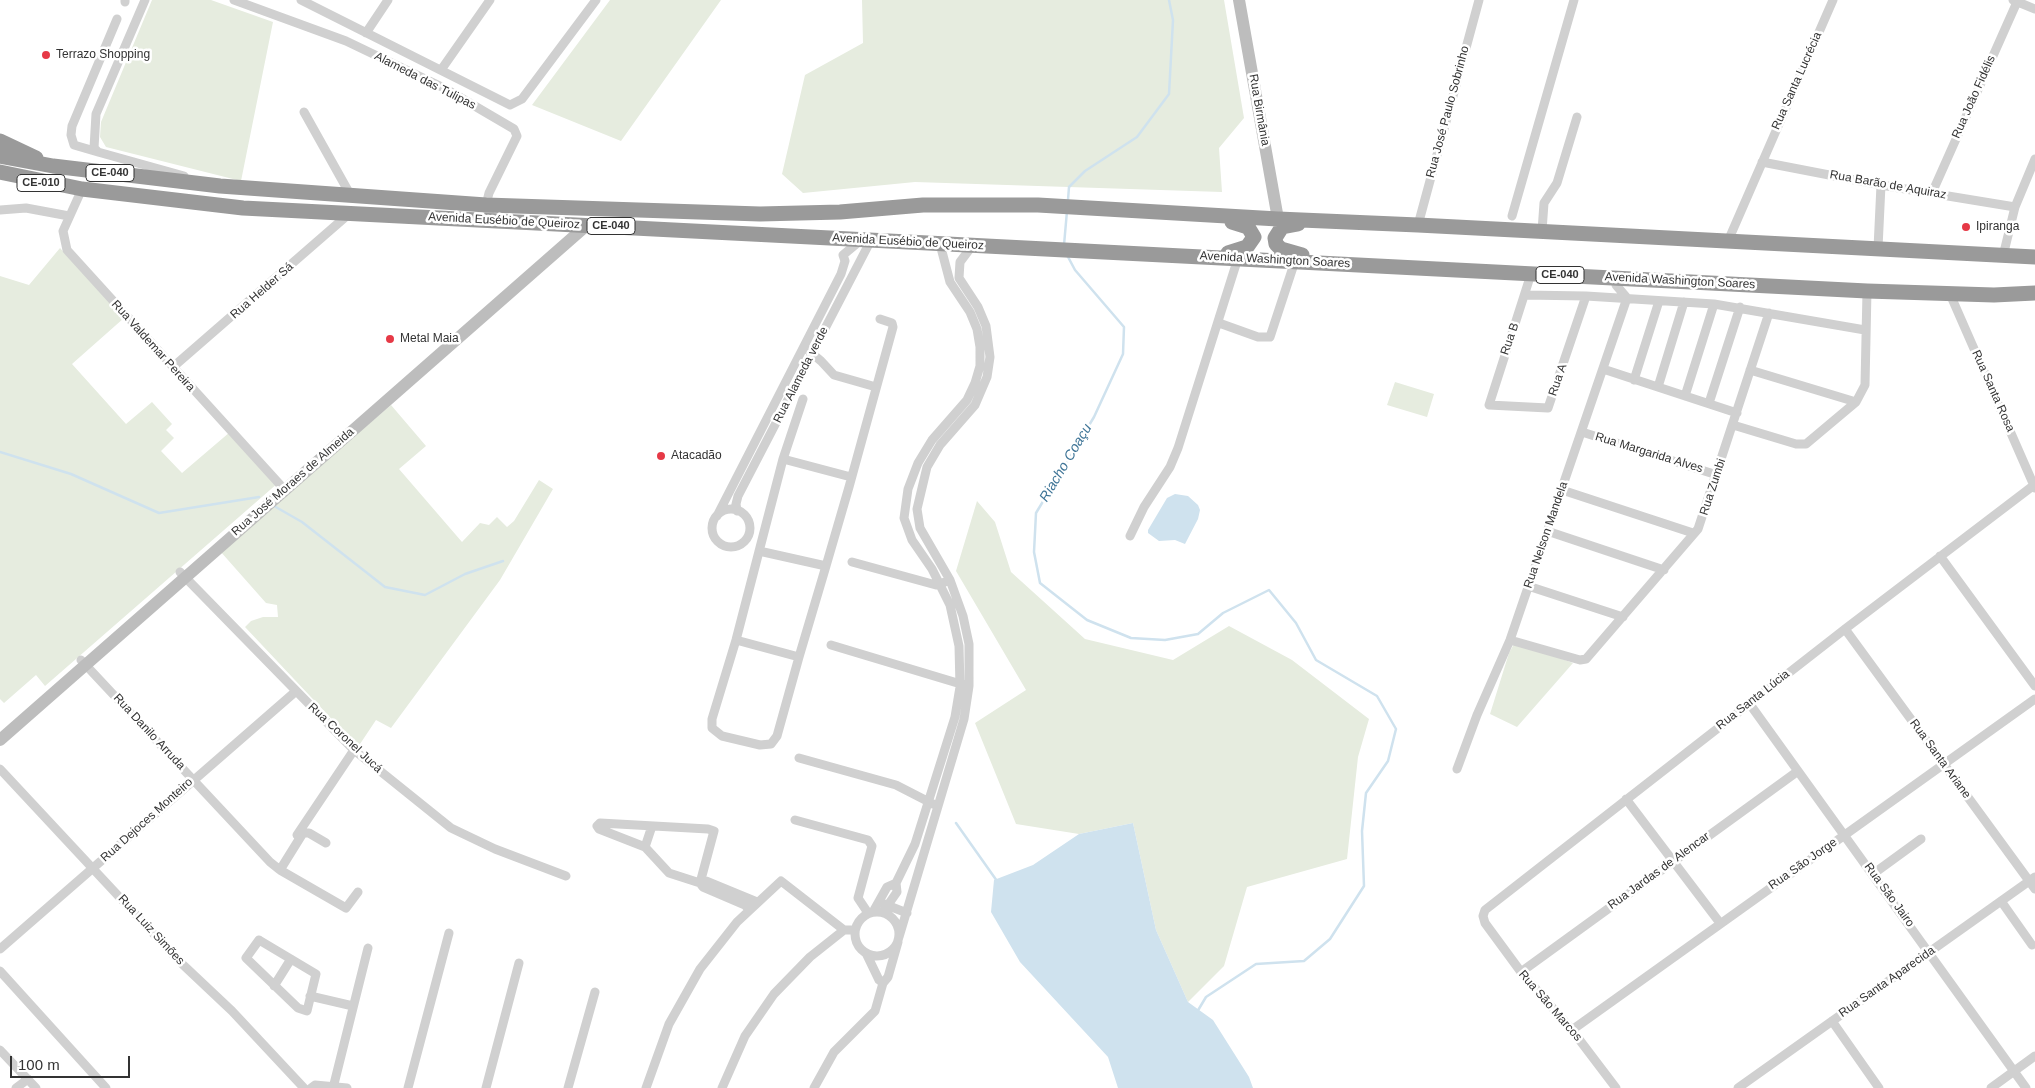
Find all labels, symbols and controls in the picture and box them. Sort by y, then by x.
street label: Rua Santa Lucrécia [1769,30,1825,132]
street label: Rua José Paulo Sobrinho [1423,44,1473,180]
place label: Terrazo Shopping [56,48,150,62]
marker: Terrazo Shopping [40,49,52,61]
street label: Alameda das Tulipas [372,49,478,113]
street label: Rua João Fidélis [1949,53,1999,141]
street label: Rua Birmânia [1246,73,1272,147]
road number: CE-040 [86,164,134,182]
street label: Rua Barão de Aquiraz [1829,168,1947,202]
road number: CE-010 [17,174,65,192]
street label: Avenida Eusébio de Queiroz [428,210,580,232]
road number: CE-040 [587,218,635,235]
place label: Ipiranga [1976,220,2019,234]
marker: Ipiranga [1960,221,1972,233]
street label: Avenida Eusébio de Queiroz [832,231,984,253]
street label: Avenida Washington Soares [1199,249,1351,271]
street label: Rua Helder Sá [228,260,296,322]
road number: CE-040 [1536,266,1584,284]
street label: Avenida Washington Soares [1604,270,1756,292]
street label: Rua Valdemar Pereira [108,297,198,395]
street label: Rua B [1498,321,1522,357]
street label: Rua Alameda verde [771,324,831,426]
place label: Metal Maia [400,332,459,346]
marker: Metal Maia [384,333,396,345]
street label: Rua Santa Rosa [1969,348,2017,434]
street label: Rua A [1546,362,1570,398]
water label: Riacho Coaçu [1036,421,1096,505]
street label: Rua José Moraes de Almeida [229,425,357,539]
street label: Rua Margarida Alves [1593,430,1705,476]
place label: Atacadão [671,449,722,463]
marker: Atacadão [655,450,667,462]
street label: Rua Zumbi [1697,457,1729,517]
street label: Rua Nelson Mandela [1521,480,1571,590]
street label: Rua Santa Lúcia [1714,667,1792,733]
street label: Rua Danilo Arruda [110,691,188,773]
street label: Rua Coronel Jucá [305,700,385,776]
street label: Rua Santa Ariane [1906,716,1974,802]
street label: Rua Dejoces Monteiro [98,775,196,865]
street label: Rua Jardas de Alencar [1605,829,1713,913]
street label: Rua São Jorge [1766,835,1840,893]
street label: Rua São Jairo [1861,860,1917,930]
street label: Rua Luiz Simões [115,892,187,968]
street label: Rua Santa Aparecida [1836,943,1938,1021]
street label: Rua São Marcos [1515,968,1585,1044]
scale bar [12,1046,132,1078]
text: 100 m [18,1056,60,1073]

